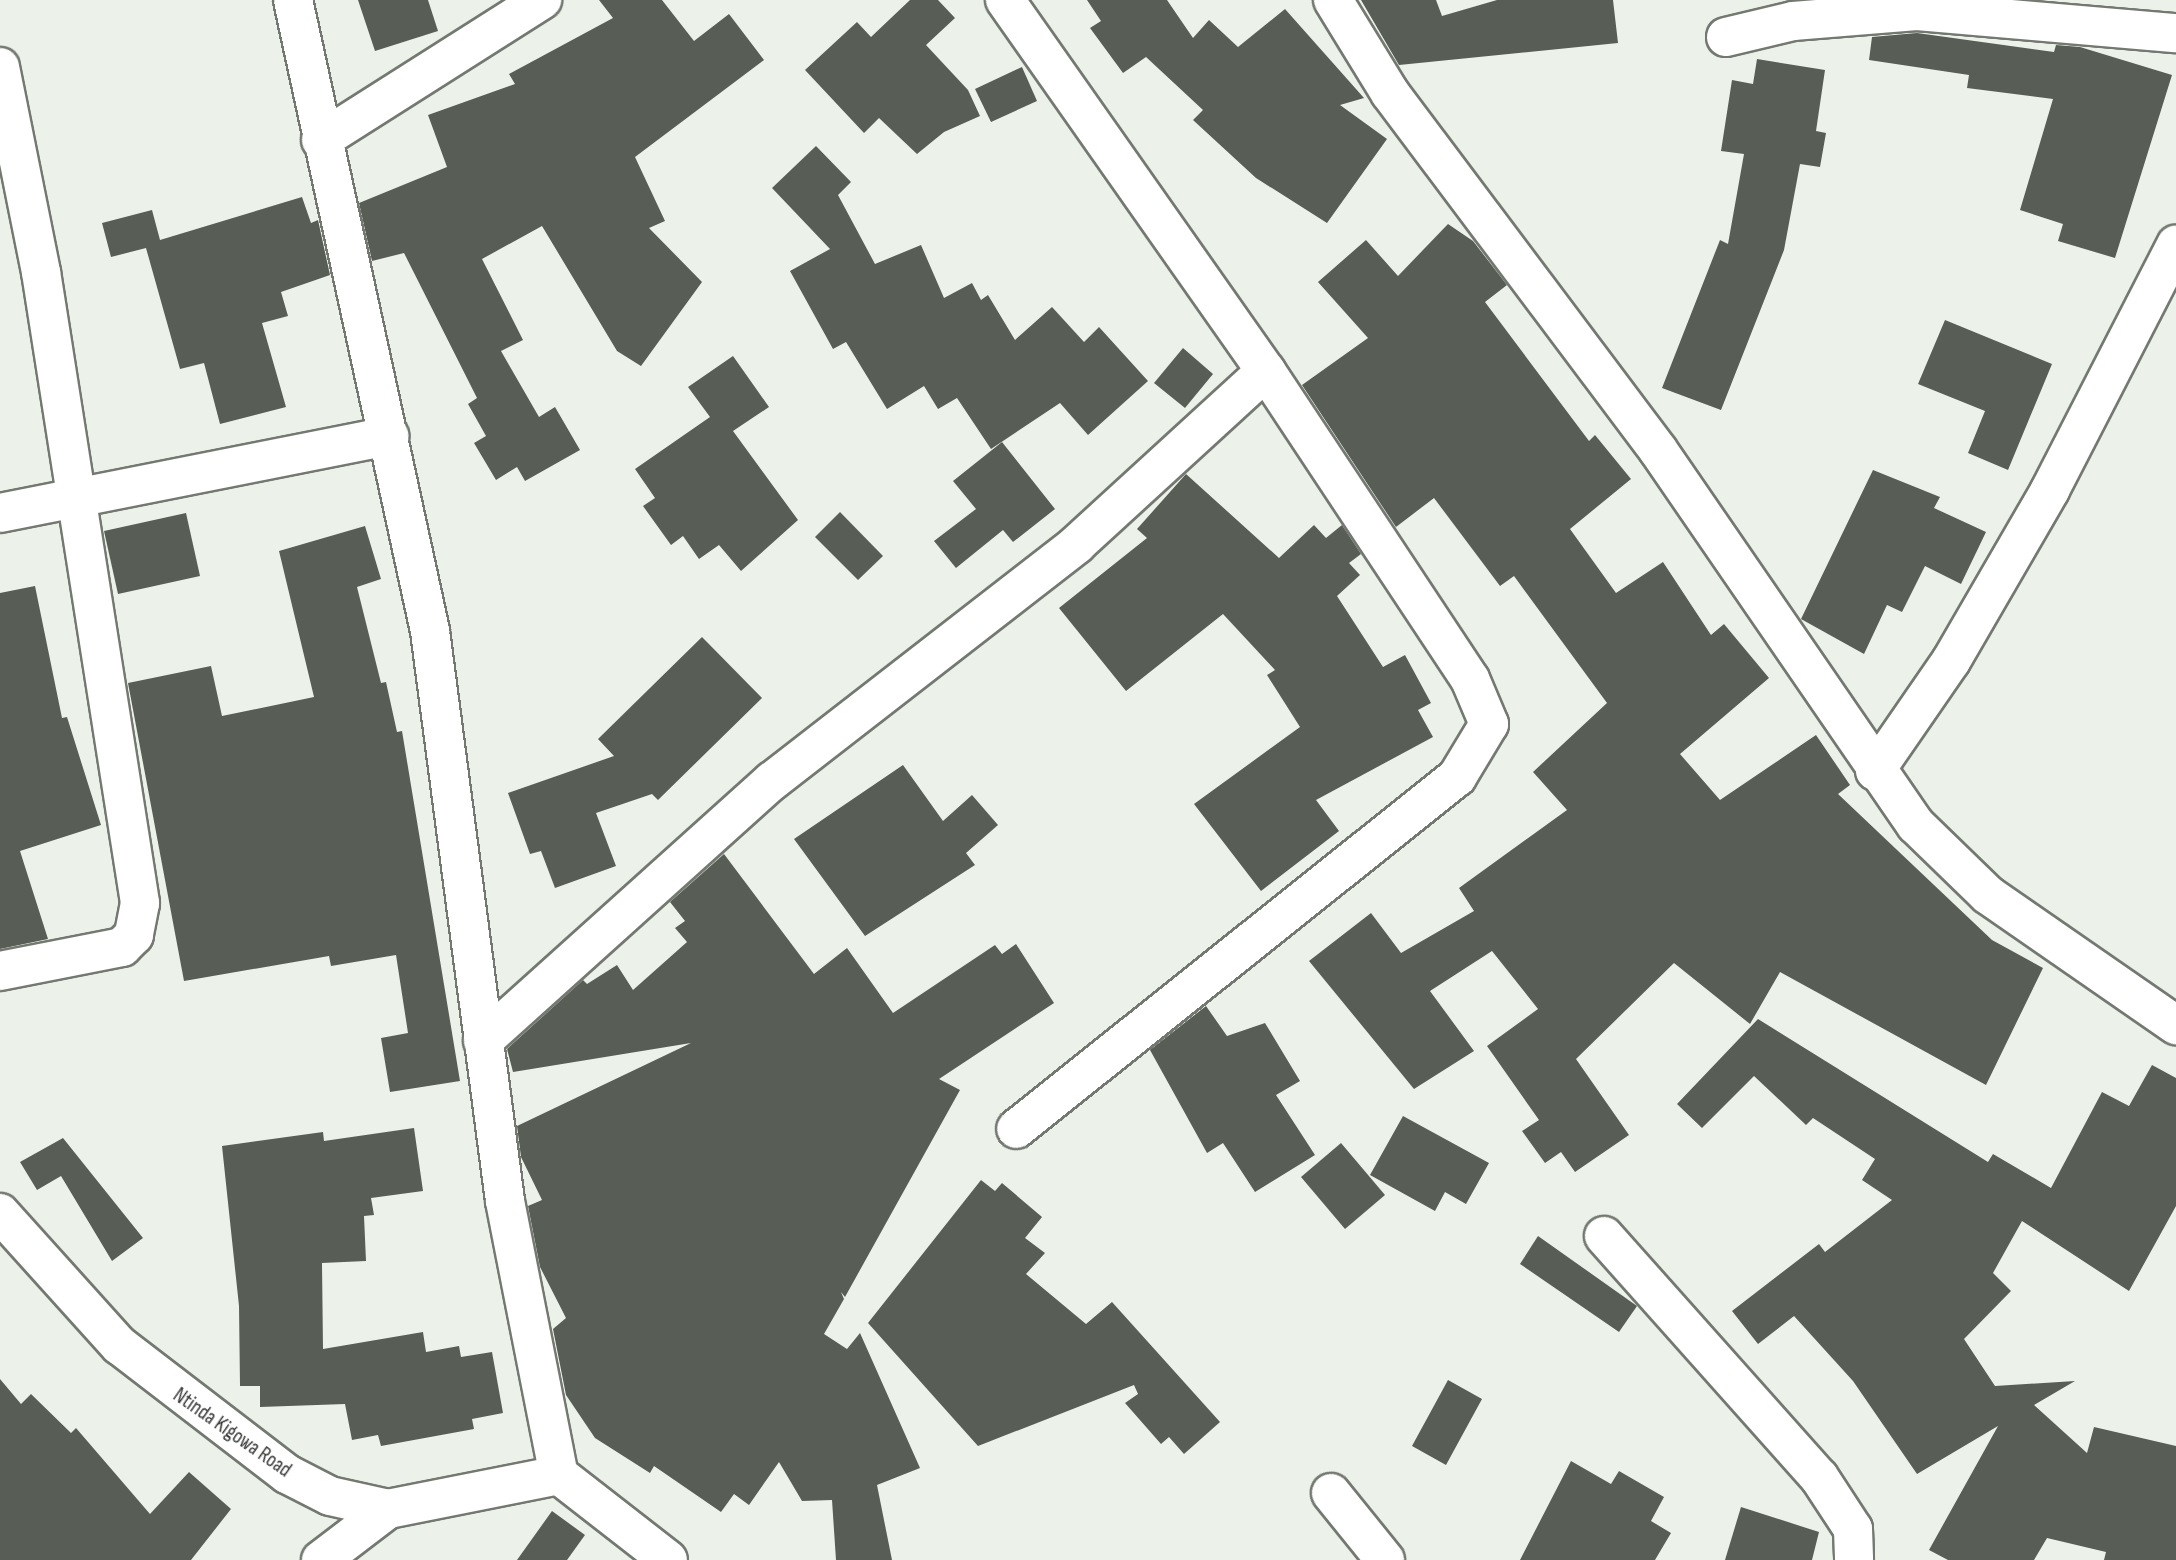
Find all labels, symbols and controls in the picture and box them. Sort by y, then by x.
street label: Ntinda Kigowa Road [168,1383,296,1483]

